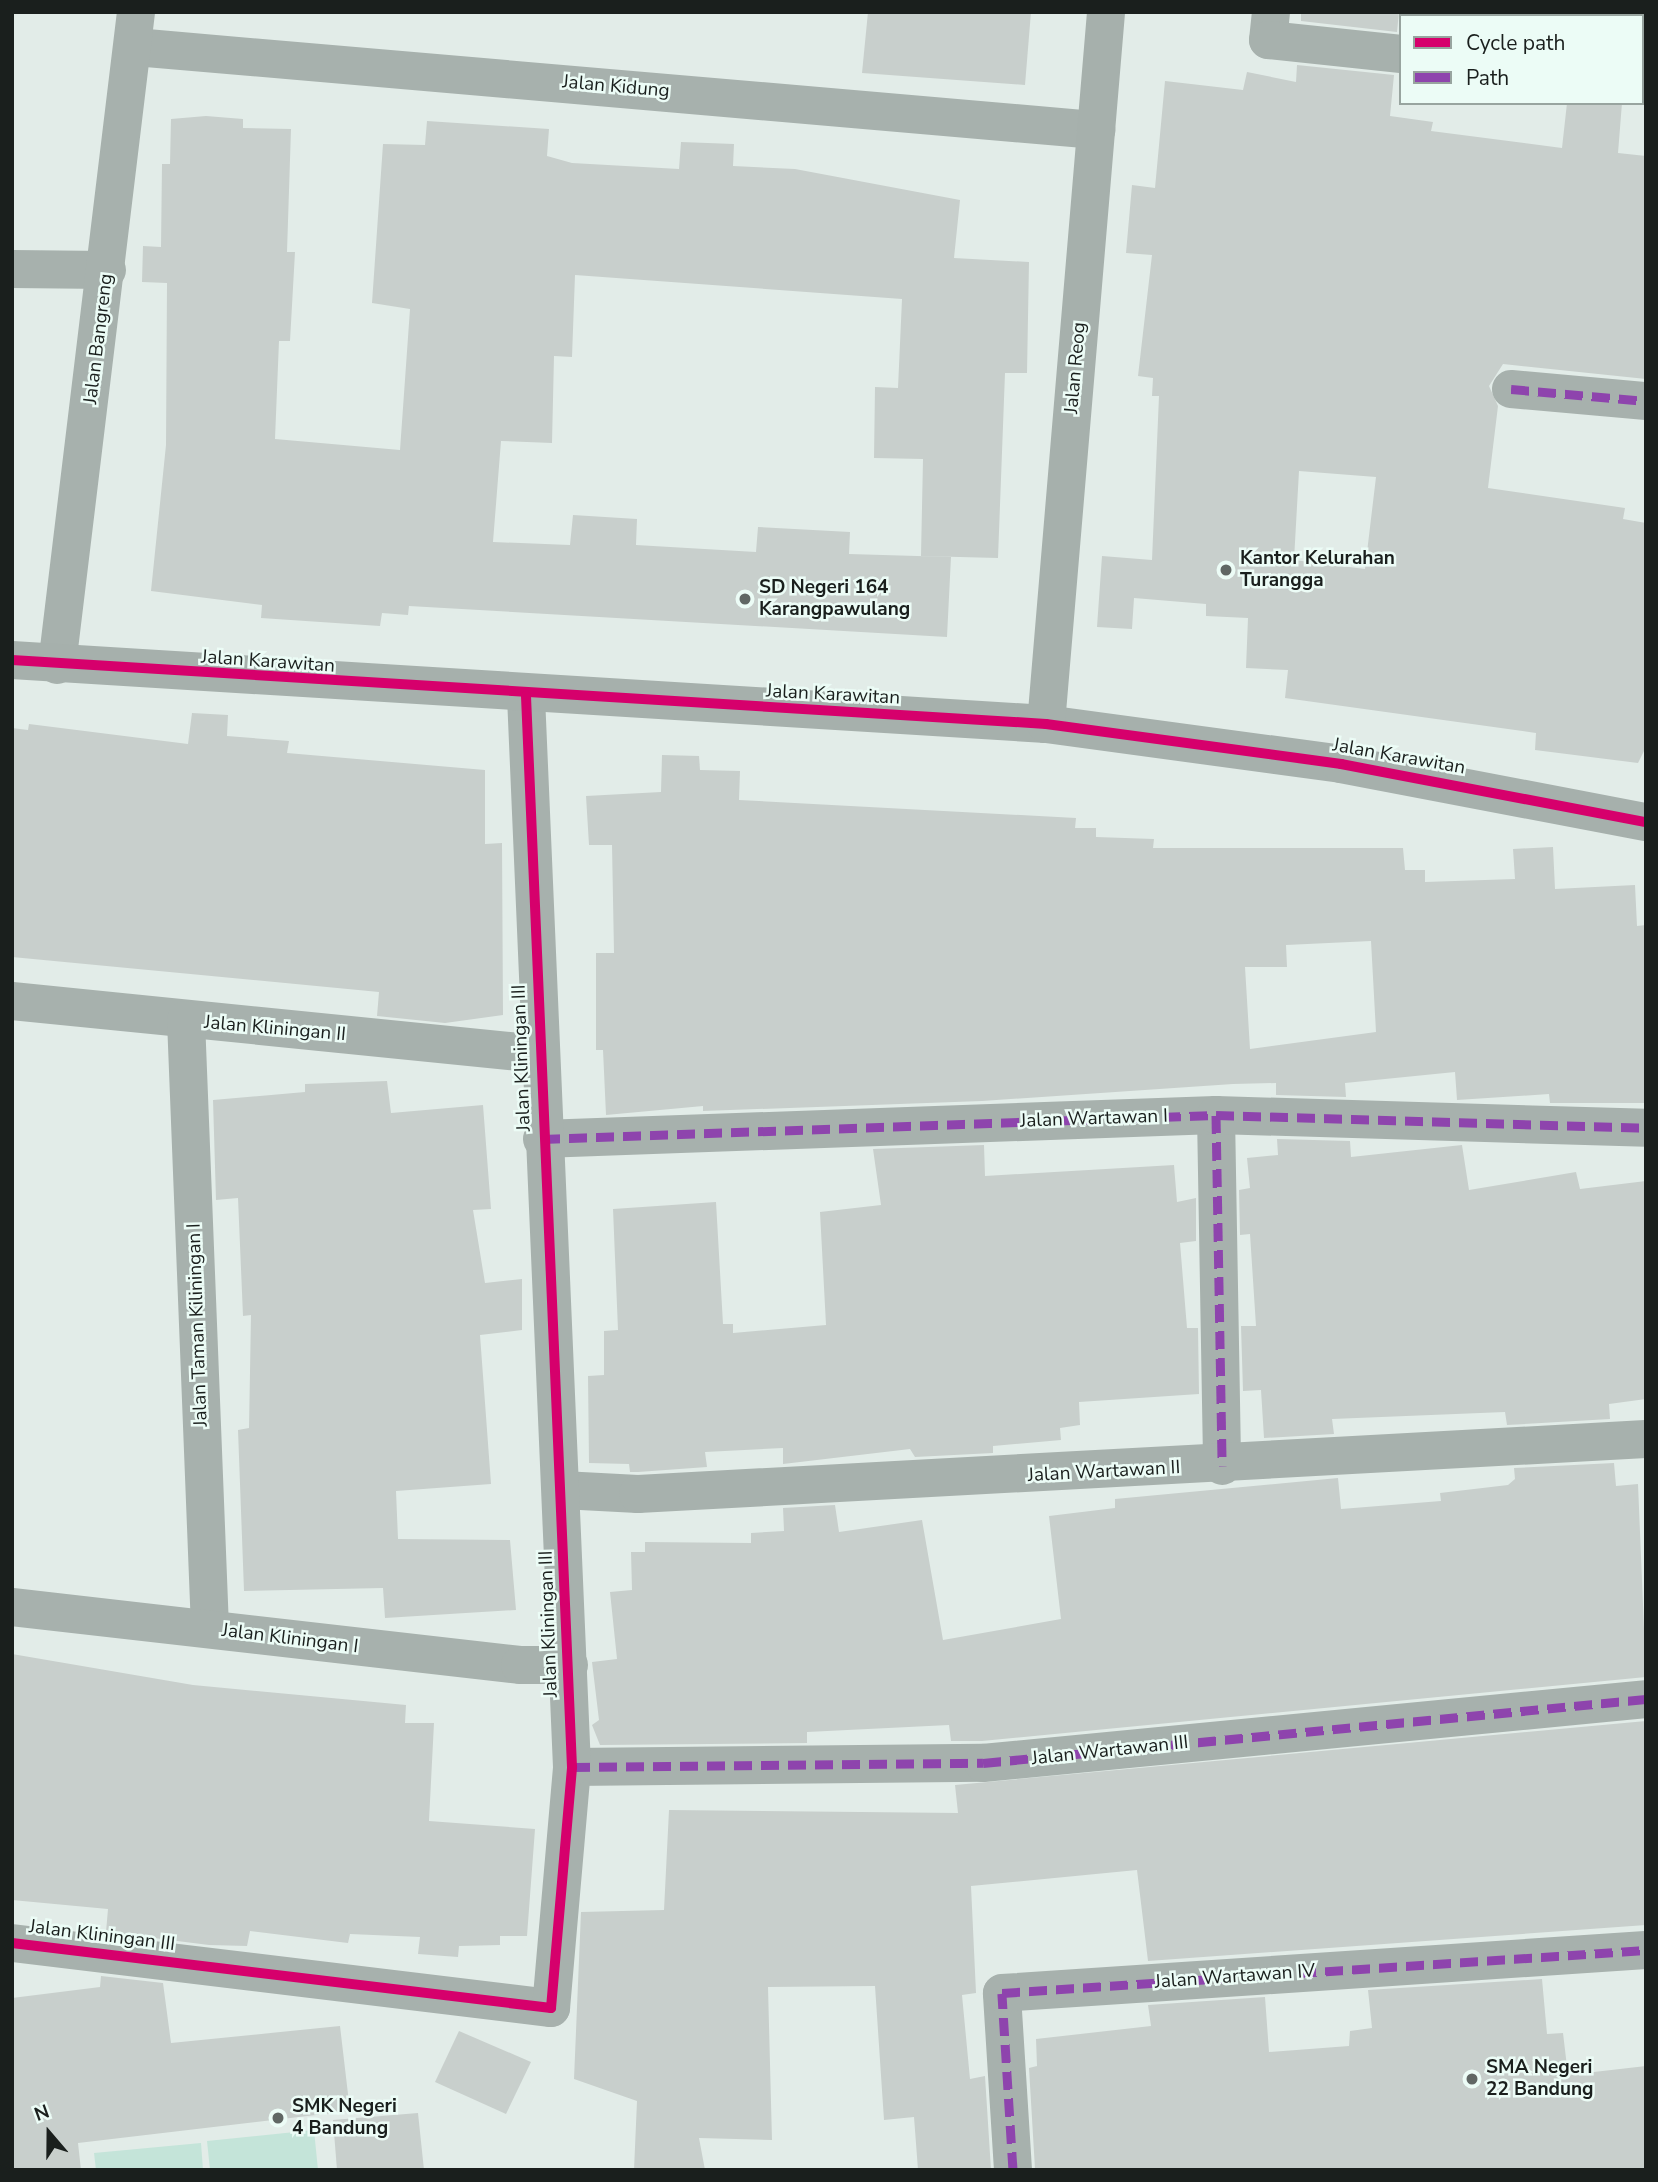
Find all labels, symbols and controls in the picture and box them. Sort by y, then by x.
legend [1399,14,1644,105]
text: Cycle path [1466,29,1565,57]
text: Path [1466,64,1509,92]
street label: Jalan Kidung [561,71,671,103]
street label: Jalan Bangreng [80,273,118,405]
street label: Jalan Reog [1061,321,1091,415]
place label: Kantor Kelurahan Turangga [1240,548,1395,592]
marker: Kantor Kelurahan Turangga [1218,562,1234,578]
place label: SD Negeri 164 Karangpawulang [759,577,910,621]
marker: SD Negeri 164 Karangpawulang [737,591,753,607]
street label: Jalan Karawitan [200,646,336,678]
street label: Jalan Karawitan [765,680,901,710]
street label: Jalan Karawitan [1331,734,1467,780]
street label: Jalan Kliningan III [508,984,536,1132]
street label: Jalan Kliningan II [203,1011,347,1047]
street label: Jalan Wartawan I [1020,1105,1168,1133]
street label: Jalan Taman Kiliningan I [183,1223,213,1427]
street label: Jalan Wartawan II [1027,1457,1181,1487]
street label: Jalan Kliningan III [535,1550,563,1698]
street label: Jalan Kliningan I [221,1619,359,1659]
street label: Jalan Wartawan III [1030,1731,1190,1771]
street label: Jalan Kliningan III [28,1916,176,1956]
street label: Jalan Wartawan IV [1154,1960,1316,1994]
place label: SMA Negeri 22 Bandung [1486,2057,1594,2101]
marker: SMA Negeri 22 Bandung [1464,2071,1480,2087]
place label: SMK Negeri 4 Bandung [292,2096,397,2140]
north arrow [14,2098,84,2168]
text: N [31,2099,53,2128]
marker: SMK Negeri 4 Bandung [270,2110,286,2126]

